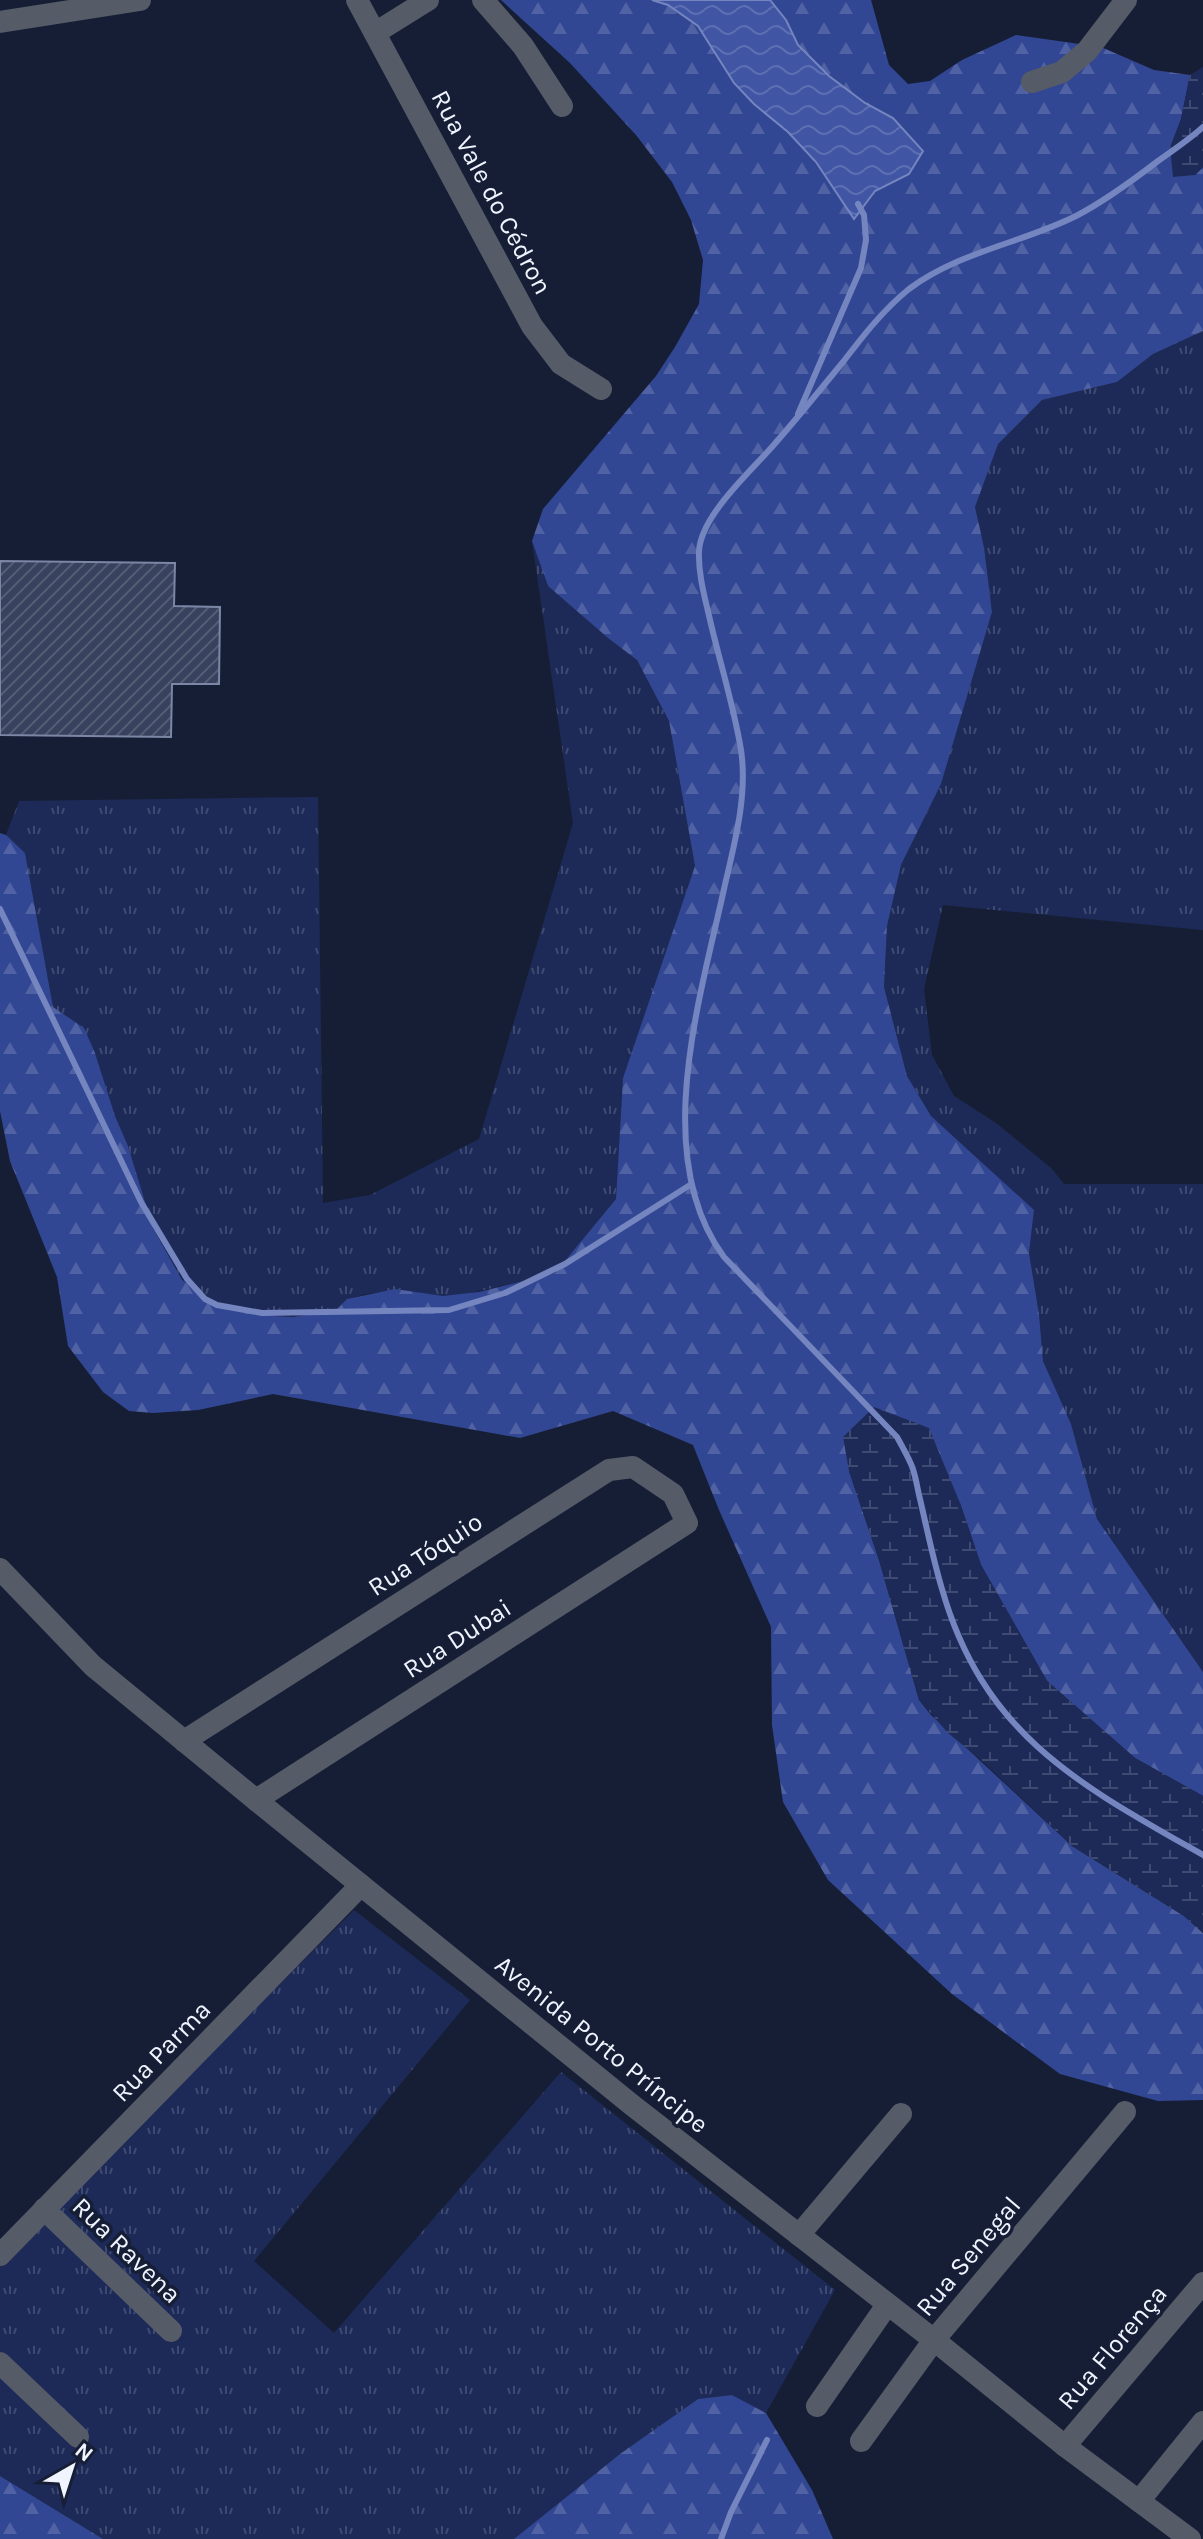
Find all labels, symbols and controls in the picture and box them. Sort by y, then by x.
street label: Rua Vale do Cédron [425,85,558,300]
street label: Rua Tóquio [362,1506,488,1603]
street label: Rua Dubai [397,1592,517,1685]
street label: Avenida Porto Príncipe [489,1949,714,2140]
street label: Rua Parma [105,1994,217,2108]
street label: Rua Senegal [909,2190,1027,2322]
street label: Rua Ravena [66,2191,187,2310]
street label: Rua Florença [1051,2279,1174,2416]
north arrow [32,2427,112,2507]
text: N [70,2437,98,2467]

